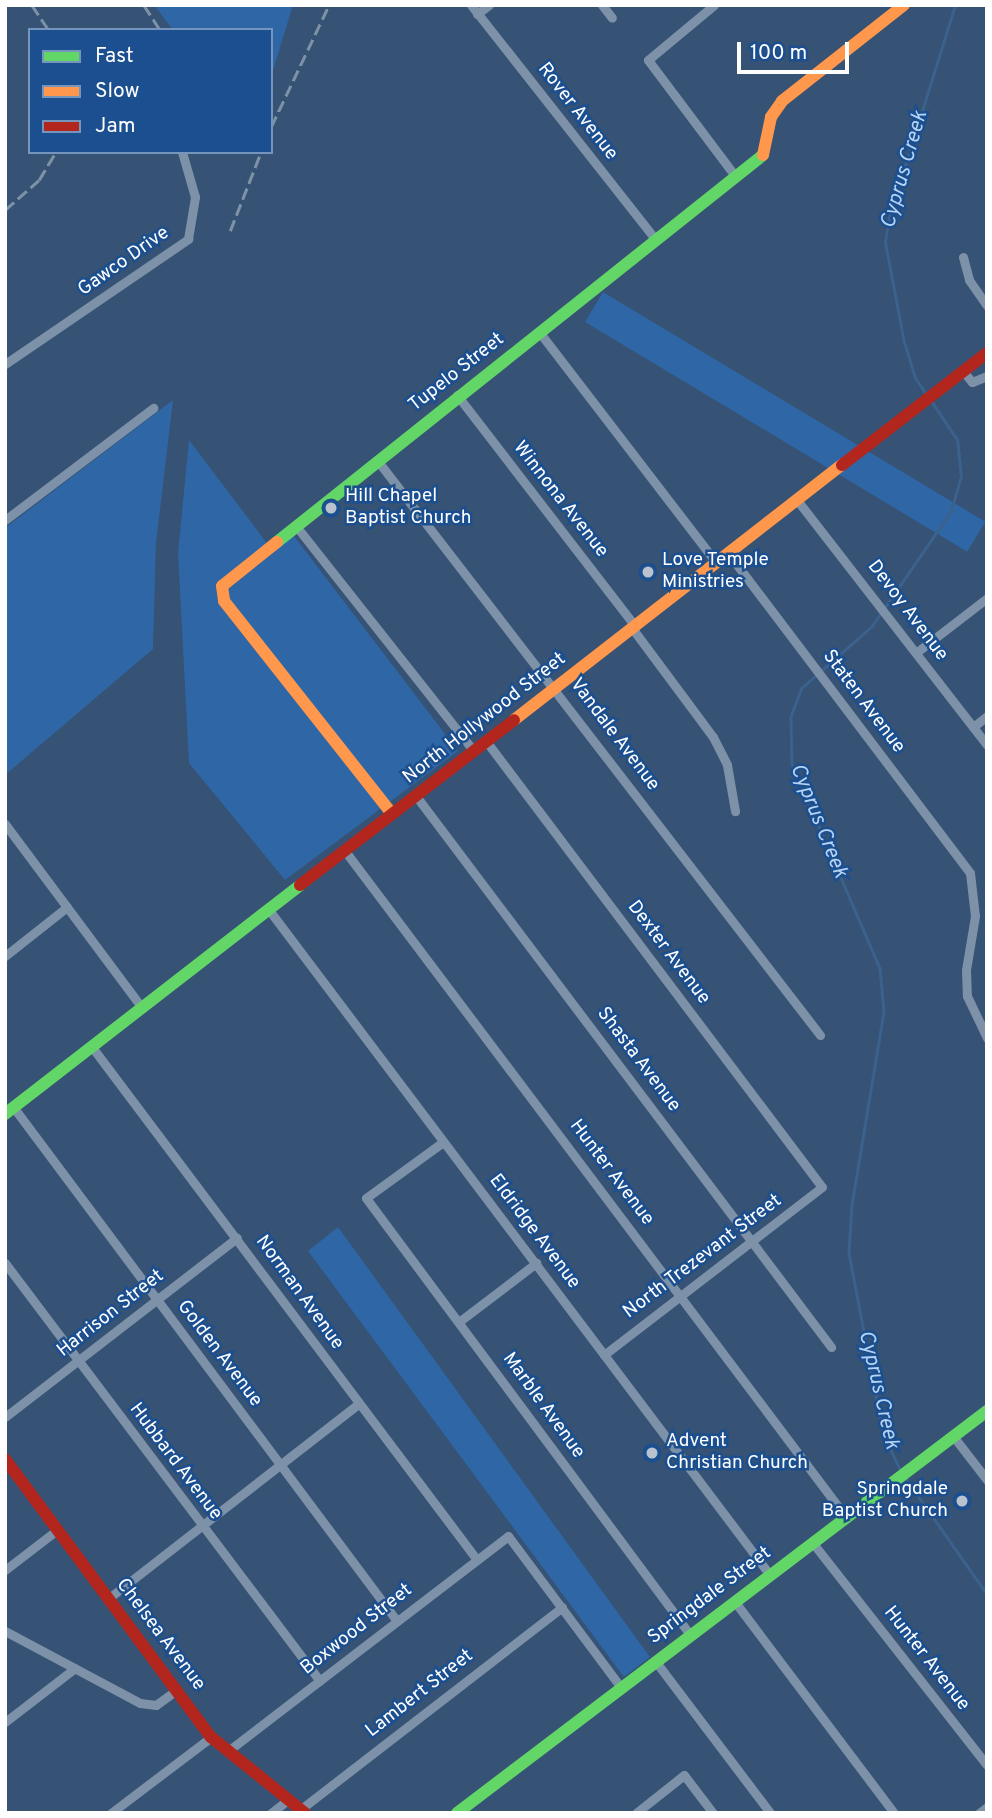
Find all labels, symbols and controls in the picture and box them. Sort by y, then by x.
legend [28,28,273,154]
scale bar [740,28,852,72]
text: 100 m [750,40,807,67]
text: Fast [95,43,134,70]
street label: Rover Avenue [532,58,622,166]
text: Slow [95,78,140,105]
water label: Cyprus Creek [876,108,934,232]
text: Jam [95,113,136,140]
street label: Gawco Drive [74,222,174,302]
street label: Tupelo Street [405,329,509,417]
street label: Winnona Avenue [507,437,613,563]
place label: Hill Chapel Baptist Church [345,486,471,530]
marker: Hill Chapel Baptist Church [323,500,339,516]
place label: Love Temple Ministries [662,550,770,594]
street label: Devoy Avenue [862,556,952,666]
marker: Love Temple Ministries [640,564,656,580]
street label: Staten Avenue [817,646,909,758]
street label: North Hollywood Street [399,648,571,790]
street label: Vandale Avenue [564,674,664,796]
water label: Cyprus Creek [784,760,852,882]
street label: Dexter Avenue [621,896,715,1010]
street label: Shasta Avenue [591,1003,685,1117]
street label: Hunter Avenue [564,1115,658,1231]
street label: Eldridge Avenue [483,1170,585,1294]
street label: North Trezevant Street [619,1190,787,1324]
street label: Norman Avenue [250,1231,348,1355]
street label: Harrison Street [53,1265,169,1363]
street label: Golden Avenue [171,1296,267,1412]
water label: Cyprus Creek [852,1328,904,1452]
street label: Marble Avenue [497,1348,589,1464]
street label: Hubbard Avenue [123,1399,227,1525]
place label: Advent Christian Church [666,1431,808,1475]
marker: Advent Christian Church [644,1445,660,1461]
place label: Springdale Baptist Church [822,1479,948,1523]
marker: Springdale Baptist Church [954,1493,970,1509]
street label: Springdale Street [644,1542,776,1650]
street label: Chelsea Avenue [110,1574,210,1696]
street label: Boxwood Street [297,1579,417,1681]
street label: Hunter Avenue [878,1602,974,1716]
street label: Lambert Street [362,1645,478,1743]

